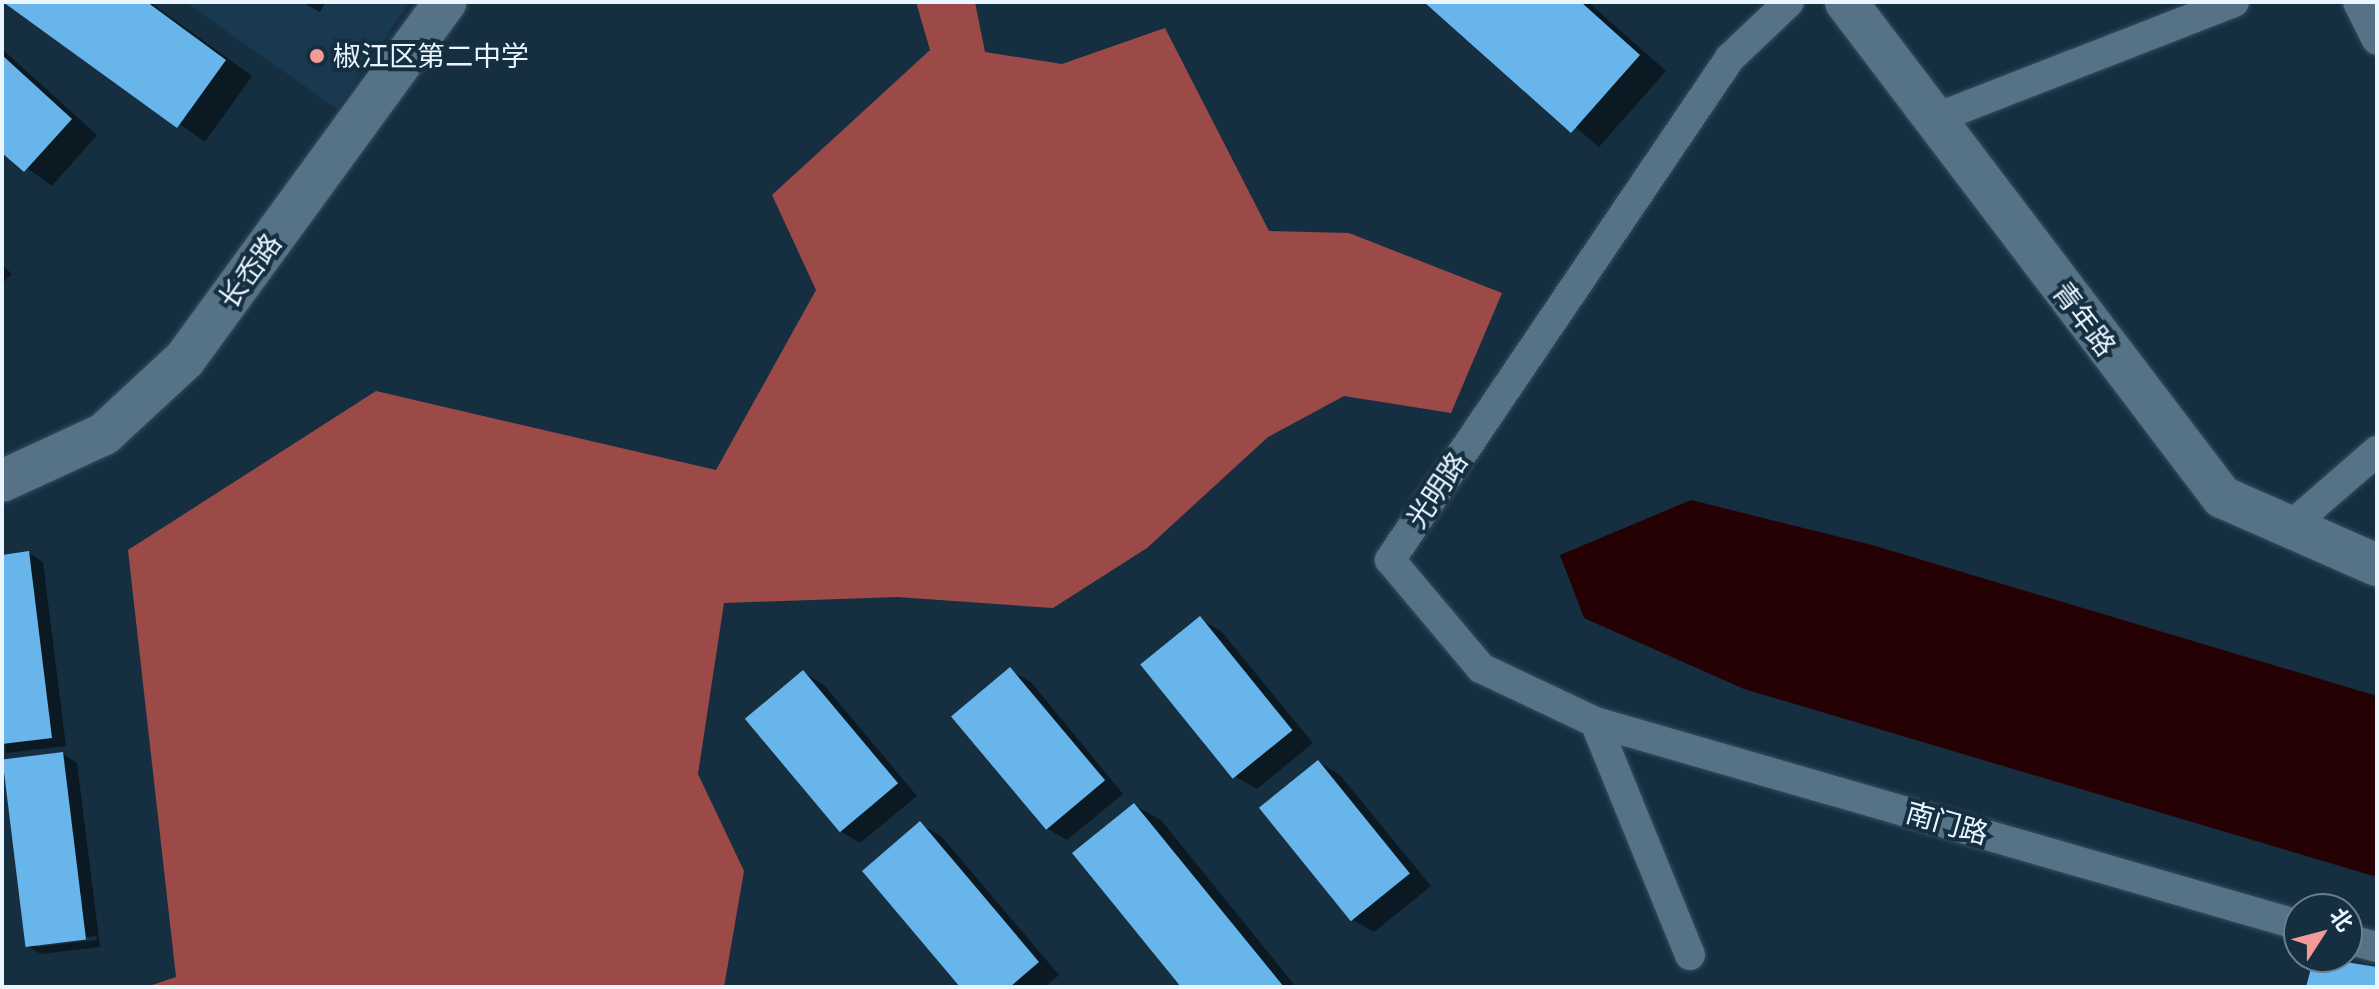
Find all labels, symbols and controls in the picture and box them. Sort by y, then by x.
place label: 椒江区第二中学 [333,39,529,73]
marker: 椒江区第二中学 [308,47,326,65]
street label: 长岙路 [212,227,288,315]
street label: 青年路 [2045,275,2123,363]
street label: 光明路 [1400,446,1474,534]
street label: 南门路 [1902,795,1992,851]
north arrow [2283,893,2363,973]
text: 北 [2324,903,2359,937]

